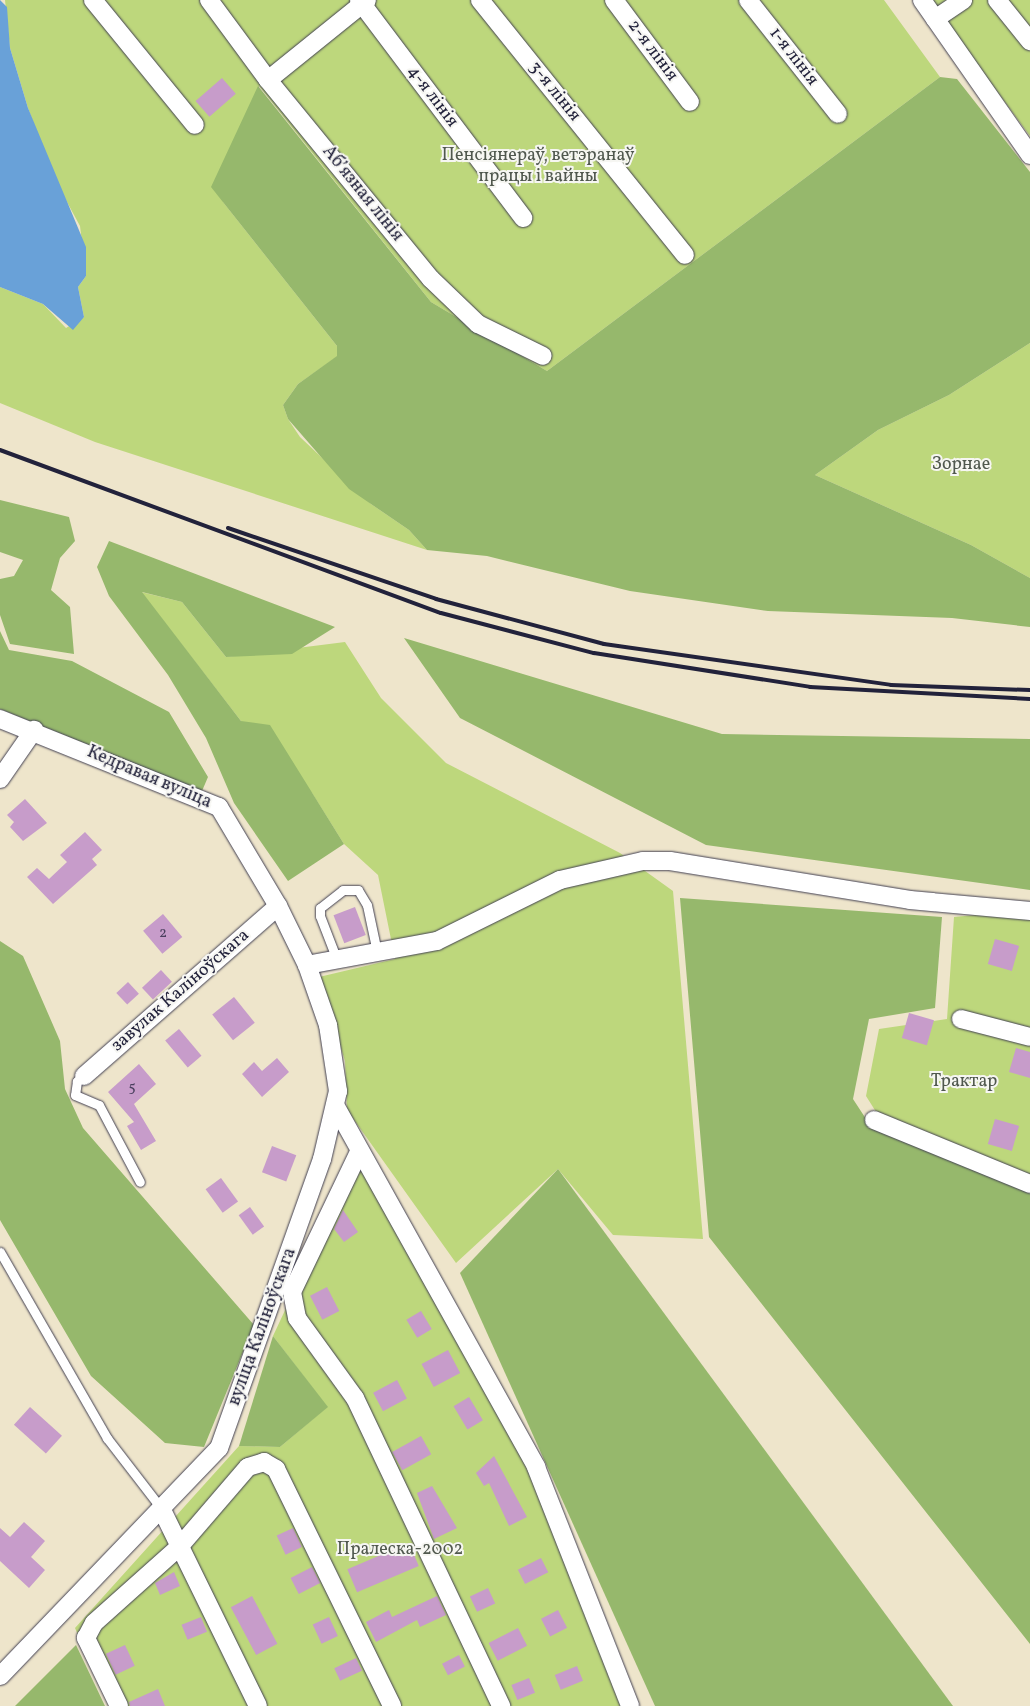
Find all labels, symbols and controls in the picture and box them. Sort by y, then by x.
street label: 2-я лінія [622,16,682,86]
street label: 1-я лінія [764,24,822,90]
street label: 3-я лінія [523,58,585,126]
street label: 4-я лінія [402,62,462,132]
street label: Абʼязная лінія [317,142,407,246]
park label: Пенсіянераў, ветэранаў працы і вайны [442,146,634,188]
park label: Зорнае [932,454,990,476]
street label: Кедравая вуліца [83,742,215,814]
street label: завулак Каліноўскага [107,925,255,1057]
house number: 2 [159,925,167,943]
park label: Трактар [931,1071,997,1093]
house number: 5 [128,1079,136,1097]
street label: вуліца Каліноўскага [224,1245,302,1409]
park label: Пралеска-2002 [337,1539,463,1561]

